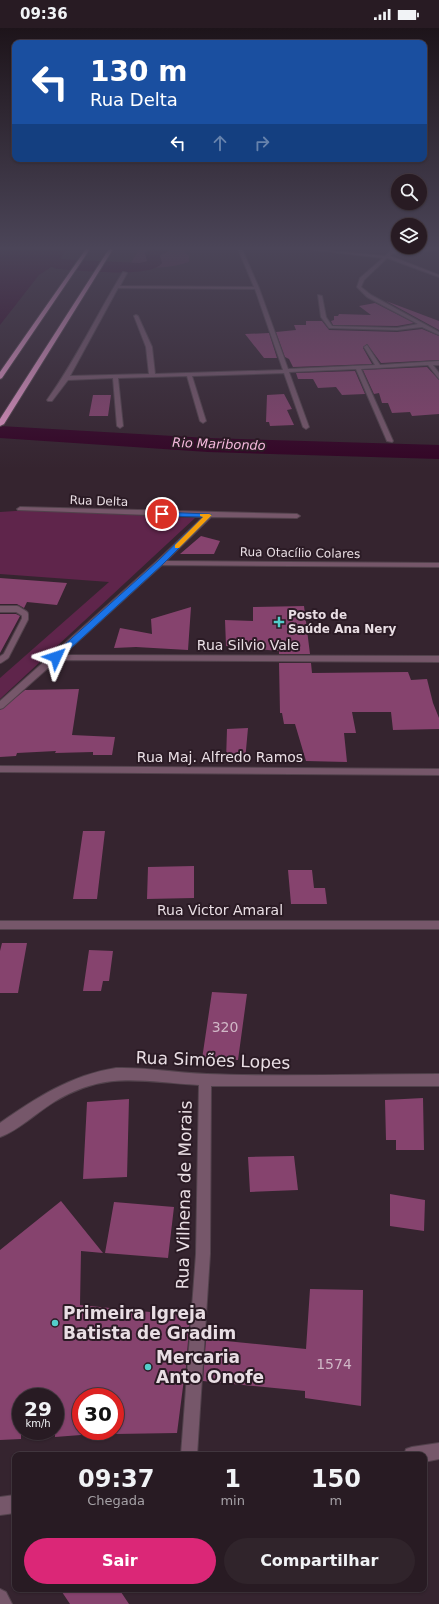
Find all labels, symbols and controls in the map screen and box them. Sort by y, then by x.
text: 09:36 [20,5,68,23]
text: 130 m [90,55,187,88]
icon: left [24,56,76,108]
text: Rua Delta [90,89,178,110]
icon: left [167,132,189,154]
icon: ahead [209,132,231,154]
icon: right [251,132,273,154]
map controls [391,174,427,254]
button: search [391,174,427,210]
button: layers [391,218,427,254]
water label: Rio Maribondo [172,435,266,453]
street label: Rua Delta [69,493,129,509]
pin [145,497,179,531]
icon: arrive [151,503,173,525]
street label: Rua Otacílio Colares [240,545,360,561]
place label: Posto de Saúde Ana Nery [288,608,396,636]
marker: Posto de Saúde Ana Nery [273,616,285,628]
position arrow [35,636,77,678]
street label: Rua Silvio Vale [197,637,299,653]
street label: Rua Maj. Alfredo Ramos [137,749,303,765]
street label: Rua Victor Amaral [157,902,283,918]
house number: 320 [212,1019,238,1035]
street label: Rua Simões Lopes [135,1047,291,1073]
street label: Rua Vilhena de Morais [172,1100,196,1290]
place label: Primeira Igreja Batista de Gradim [63,1303,236,1343]
marker: Primeira Igreja Batista de Gradim [50,1318,60,1328]
place label: Mercaria Anto Onofe [156,1347,264,1387]
house number: 1574 [316,1356,352,1372]
marker: Mercaria Anto Onofe [143,1362,153,1372]
speed limit sign: 30 [72,1388,124,1440]
text: 29 [24,1397,52,1421]
text: km/h [25,1418,51,1429]
text: 09:37 [78,1465,154,1493]
text: 1 [224,1465,241,1493]
text: 150 [311,1465,361,1493]
text: Chegada [87,1493,145,1508]
text: min [220,1493,245,1508]
text: m [330,1493,342,1508]
button: Sair [24,1538,216,1584]
button: Compartilhar [224,1538,415,1584]

